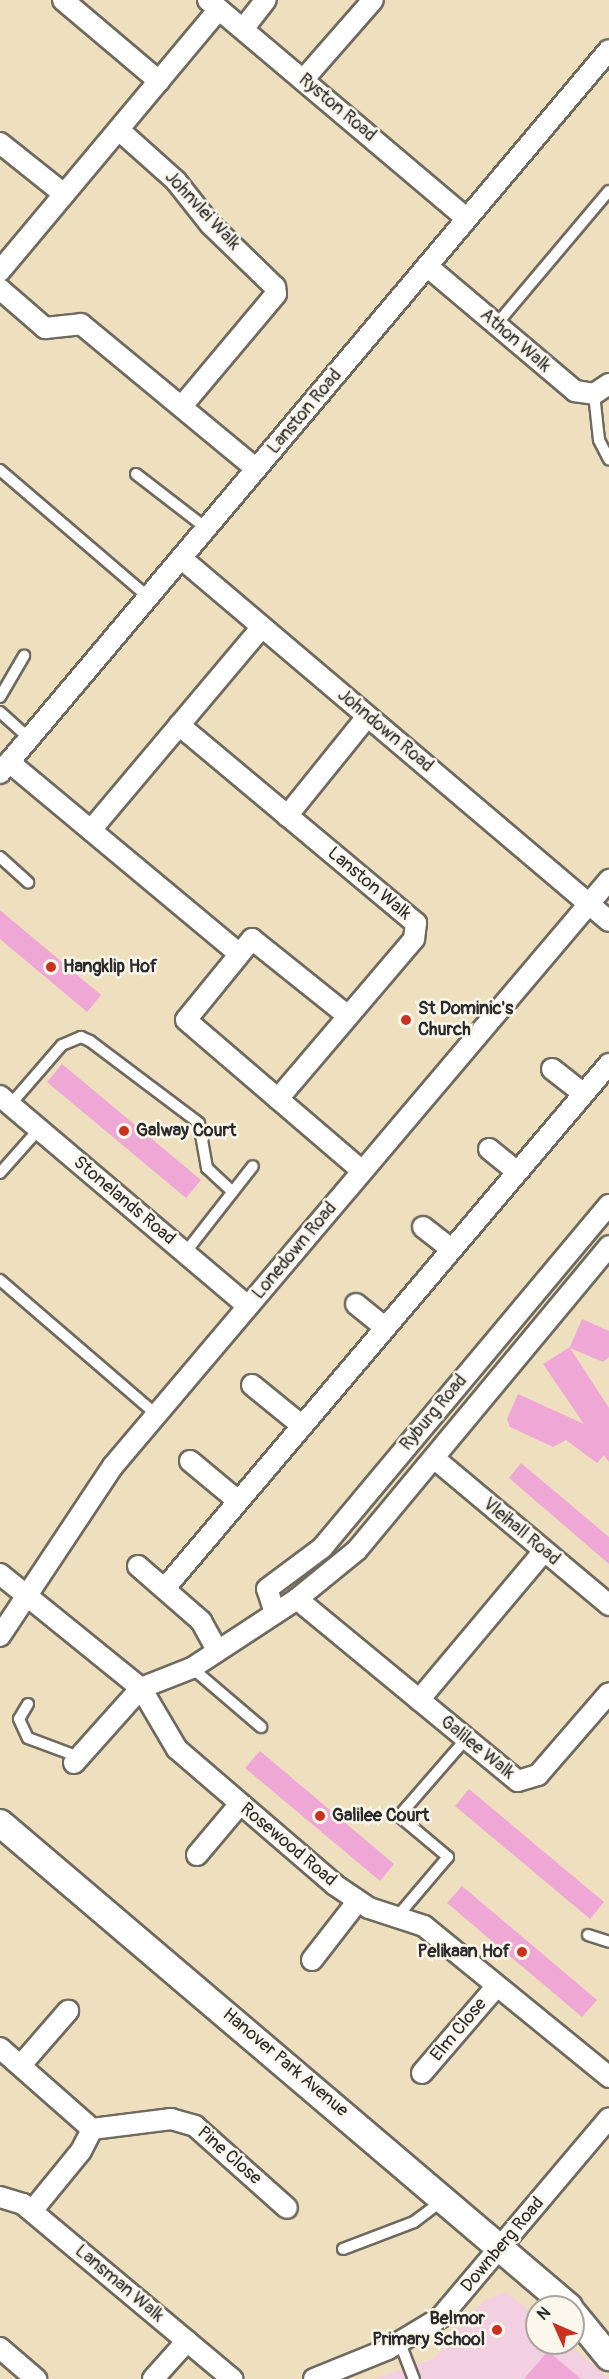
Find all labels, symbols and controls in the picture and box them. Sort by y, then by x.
street label: Ryston Road [294,69,380,147]
street label: Johnvlei Walk [160,167,244,255]
street label: Athon Walk [475,304,555,378]
street label: Lanston Road [263,365,347,459]
street label: Johndown Road [333,685,437,777]
street label: Lanston Walk [323,843,415,925]
place label: Hangklip Hof [63,956,157,978]
marker: Hangklip Hof [44,960,58,974]
place label: St Dominic's Church [418,999,513,1042]
marker: St Dominic's Church [399,1013,413,1027]
place label: Galway Court [136,1120,236,1142]
marker: Galway Court [117,1124,131,1138]
street label: Stonelands Road [69,1152,179,1250]
street label: Lonedown Road [248,1198,342,1304]
street label: Ryburg Road [396,1371,472,1455]
street label: Vleihall Road [478,1494,564,1570]
street label: Galilee Walk [436,1712,518,1784]
street label: Rosewood Road [236,1799,340,1891]
place label: Galilee Court [332,1805,429,1827]
marker: Galilee Court [313,1809,327,1823]
place label: Pelikaan Hof [418,1941,510,1963]
marker: Pelikaan Hof [515,1945,529,1959]
street label: Elm Close [426,1994,492,2066]
street label: Hanover Park Avenue [218,2004,352,2122]
street label: Pine Close [193,2122,265,2190]
street label: Downberg Road [457,2193,549,2297]
street label: Lansman Walk [70,2241,168,2327]
north arrow [525,2295,585,2355]
text: N [533,2303,555,2325]
place label: Belmor Primary School [372,2309,485,2352]
marker: Belmor Primary School [490,2323,504,2337]

